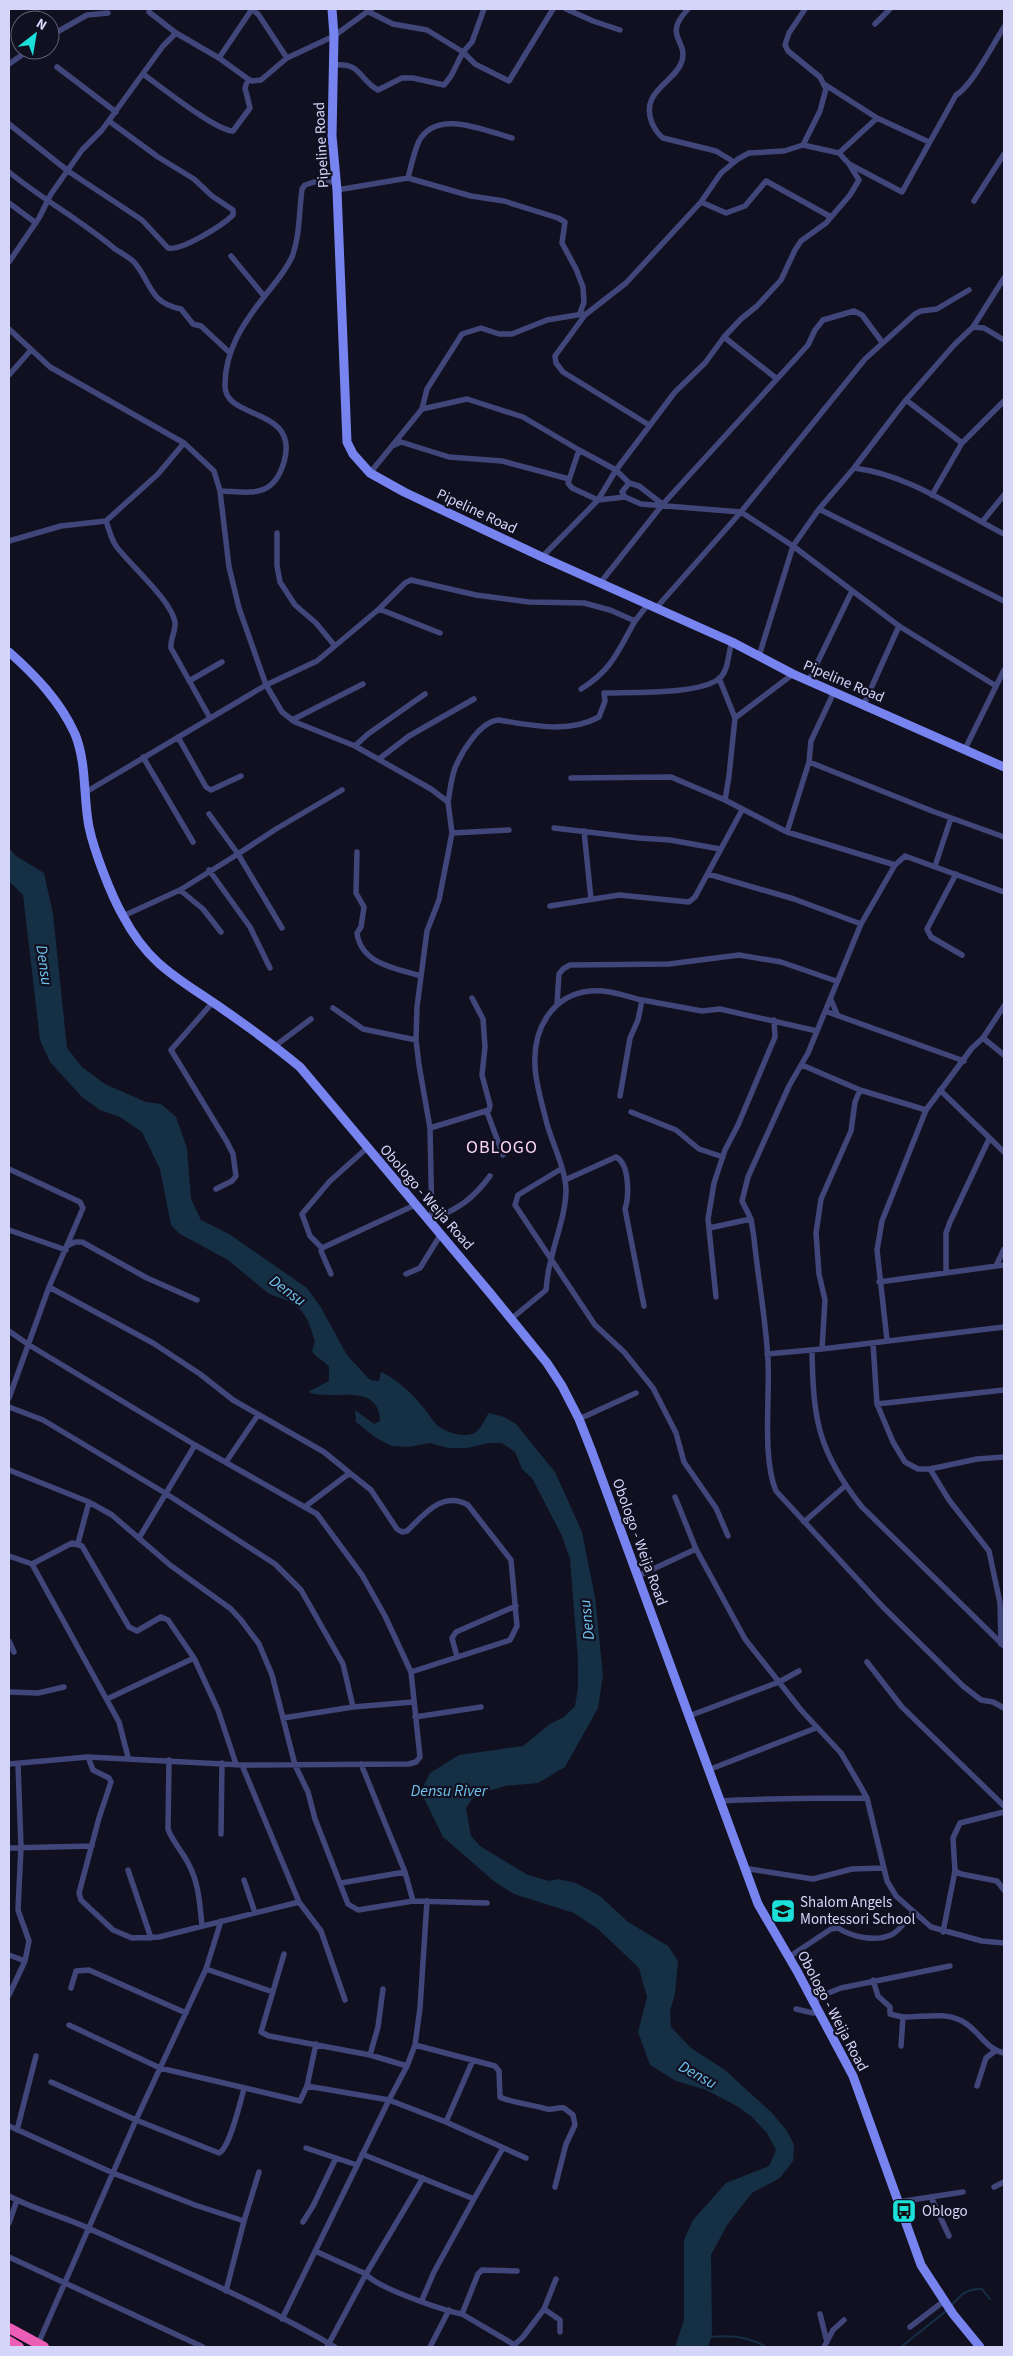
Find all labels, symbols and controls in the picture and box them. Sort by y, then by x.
north arrow [10,10,60,60]
text: N [32,14,50,36]
street label: Pipeline Road [309,101,334,189]
street label: Pipeline Road [433,484,520,539]
street label: Pipeline Road [800,655,888,708]
water label: Densu [30,944,58,987]
district label: OBLOGO [466,1135,538,1160]
street label: Obologo - Weija Road [375,1140,478,1255]
water label: Densu [265,1270,310,1312]
street label: Obologo - Weija Road [607,1476,672,1609]
water label: Densu [574,1599,600,1641]
water label: Densu River [411,1780,489,1802]
place label: Shalom Angels Montessori School [800,1892,915,1930]
school or university icon: Shalom Angels Montessori School [770,1898,796,1924]
street label: Obologo - Weija Road [792,1947,873,2075]
water label: Densu [675,2055,721,2094]
bus stop icon: Oblogo [891,2198,917,2224]
place label: Oblogo [922,2201,968,2222]

